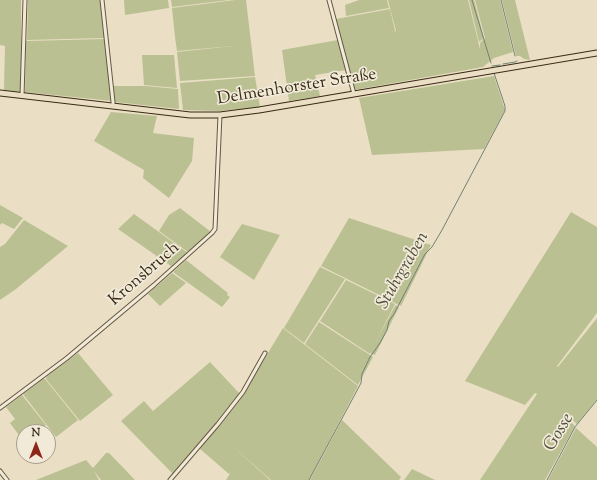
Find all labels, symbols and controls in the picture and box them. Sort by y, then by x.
street label: Delmenhorster Straße [216,65,378,111]
water label: Stuhrgraben [373,229,435,313]
street label: Kronsbruch [105,239,185,311]
water label: Gosse [540,410,580,456]
north arrow [16,424,56,464]
text: N [32,425,40,441]

